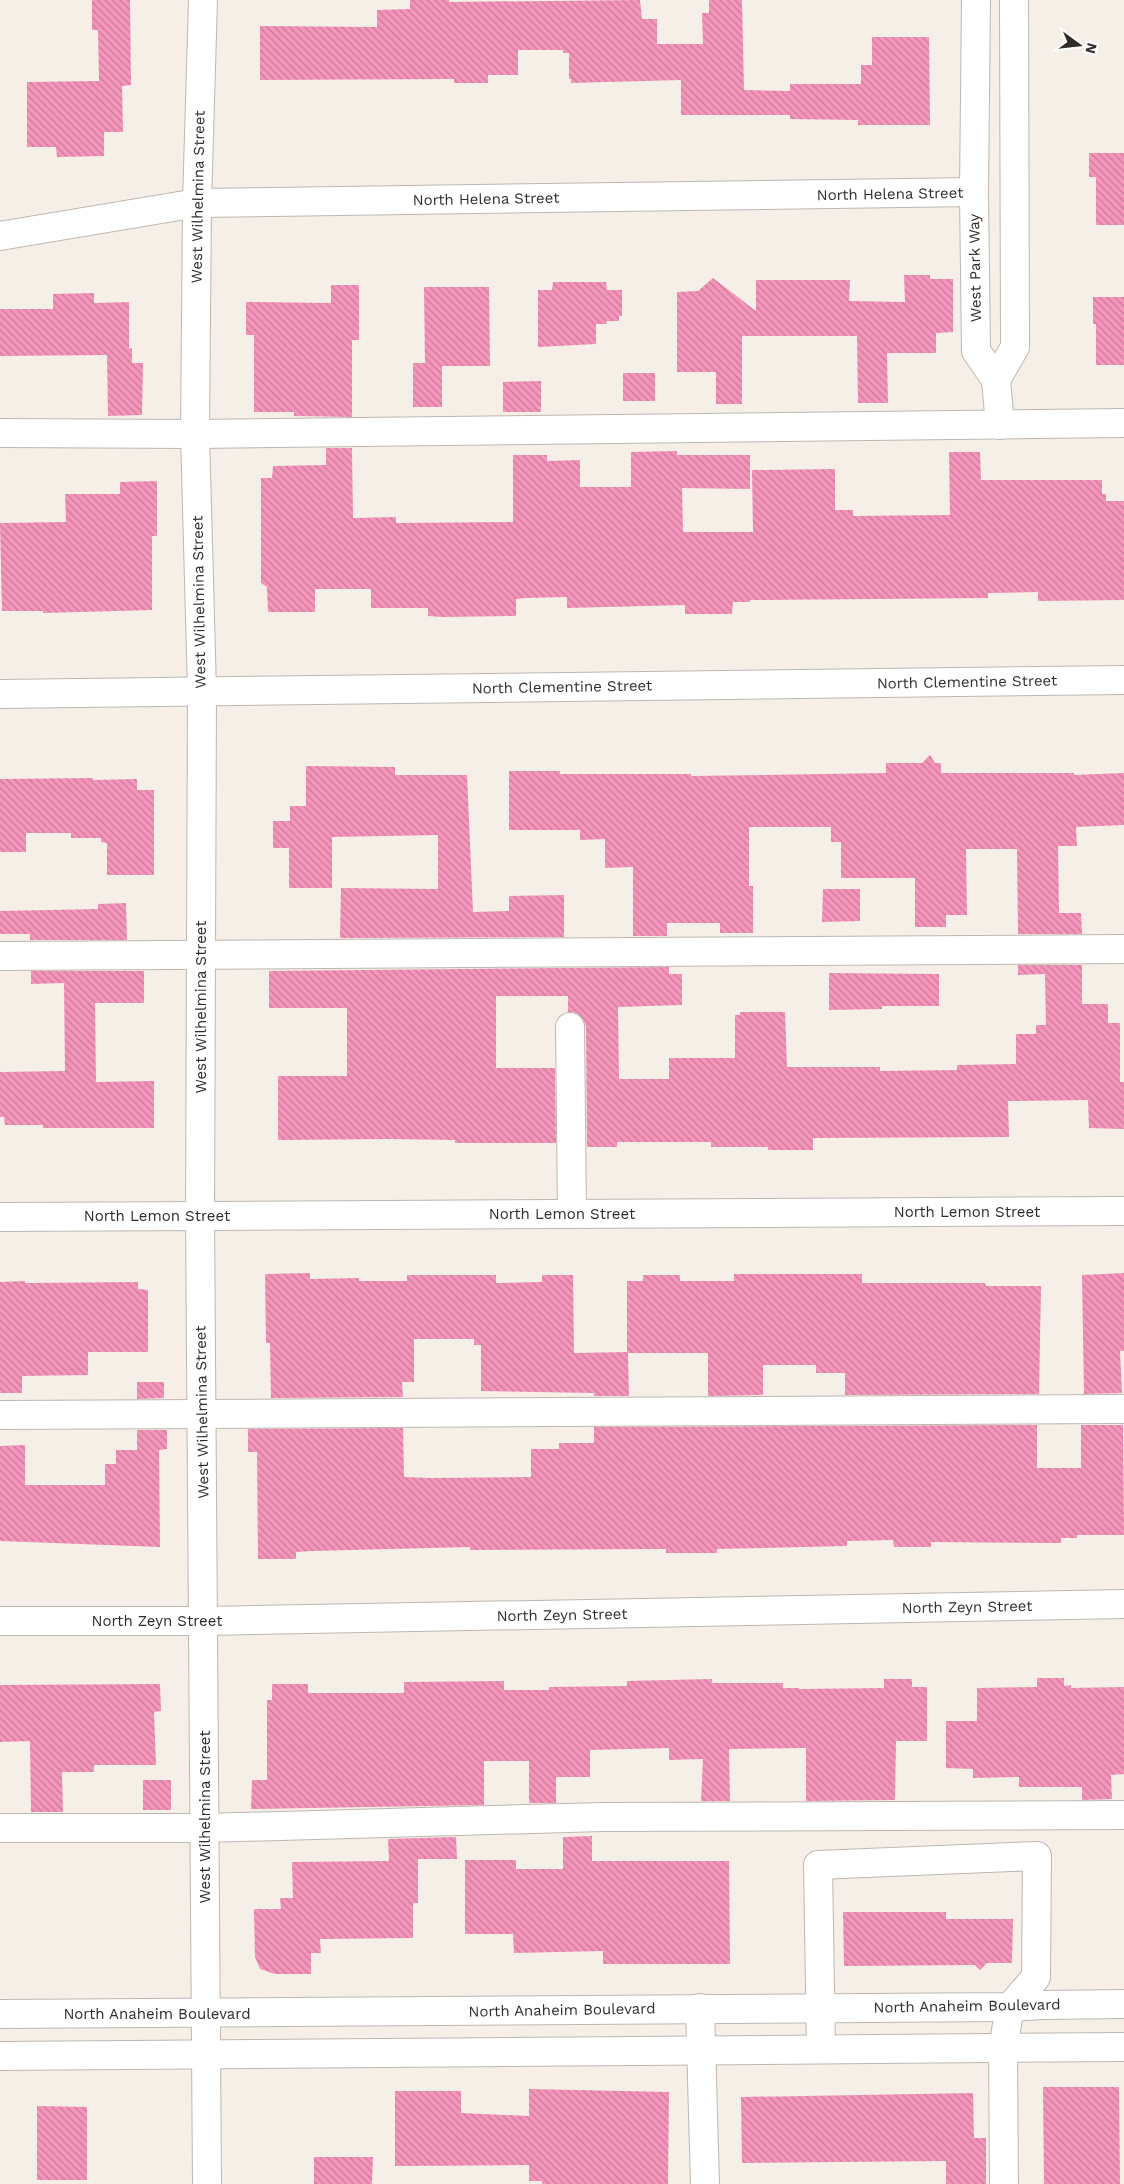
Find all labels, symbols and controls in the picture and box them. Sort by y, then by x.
north arrow [1054,20,1104,70]
text: N [1082,41,1101,55]
street label: West Wilhelmina Street [187,110,209,284]
street label: North Helena Street [816,184,964,204]
street label: North Helena Street [412,189,560,209]
street label: West Park Way [965,214,985,322]
street label: West Wilhelmina Street [188,515,210,689]
street label: North Clementine Street [877,671,1058,693]
street label: North Clementine Street [472,676,653,698]
street label: West Wilhelmina Street [192,920,210,1094]
street label: North Lemon Street [894,1203,1041,1221]
street label: North Lemon Street [489,1205,636,1223]
street label: North Lemon Street [84,1207,231,1225]
street label: West Wilhelmina Street [191,1325,213,1499]
street label: North Zeyn Street [901,1597,1033,1617]
street label: North Zeyn Street [496,1605,628,1625]
street label: North Zeyn Street [92,1612,223,1630]
street label: West Wilhelmina Street [196,1730,214,1904]
street label: North Anaheim Boulevard [873,1995,1061,2017]
street label: North Anaheim Boulevard [468,1999,656,2021]
street label: North Anaheim Boulevard [63,2005,251,2023]

